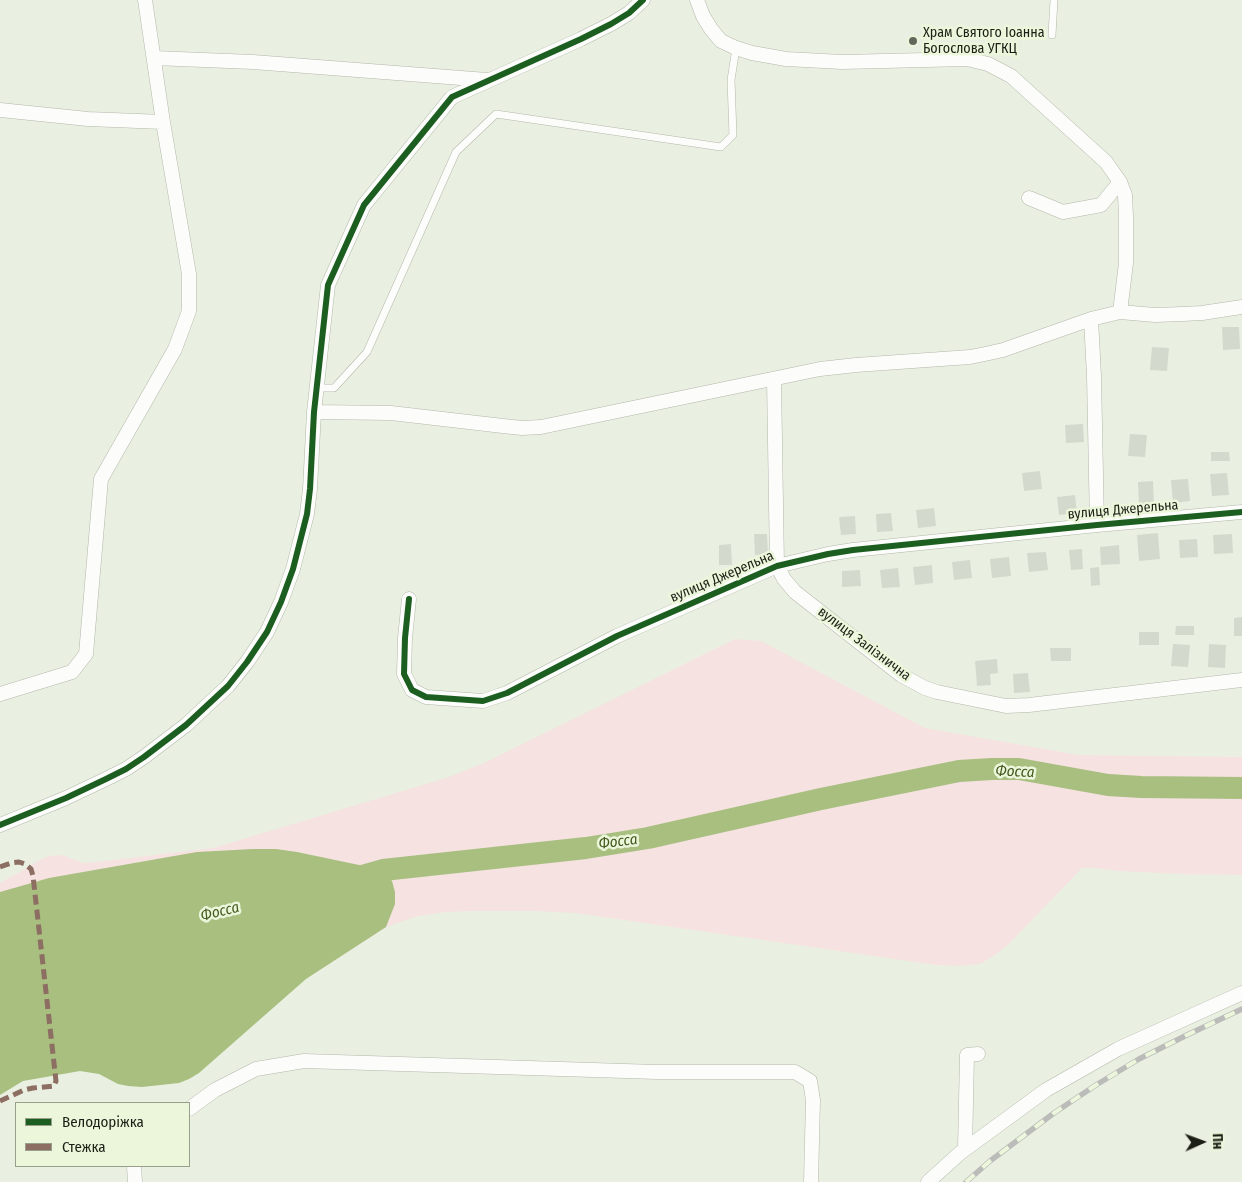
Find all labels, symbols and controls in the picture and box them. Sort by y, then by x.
place label: Храм Святого Іоанна Богослова УГКЦ [923,25,1045,58]
marker: Храм Святого Іоанна Богослова УГКЦ [907,35,919,47]
street label: вулиця Джерельна [1067,497,1179,523]
street label: вулиця Джерельна [668,548,776,606]
street label: вулиця Залізнична [814,604,914,684]
water label: Фосса [995,762,1035,782]
water label: Фосса [598,831,638,853]
water label: Фосса [199,899,241,925]
legend [15,1102,190,1167]
text: Велодоріжка [62,1113,144,1131]
north arrow [1177,1117,1227,1167]
text: Пн [1209,1133,1226,1150]
text: Стежка [62,1138,106,1156]

